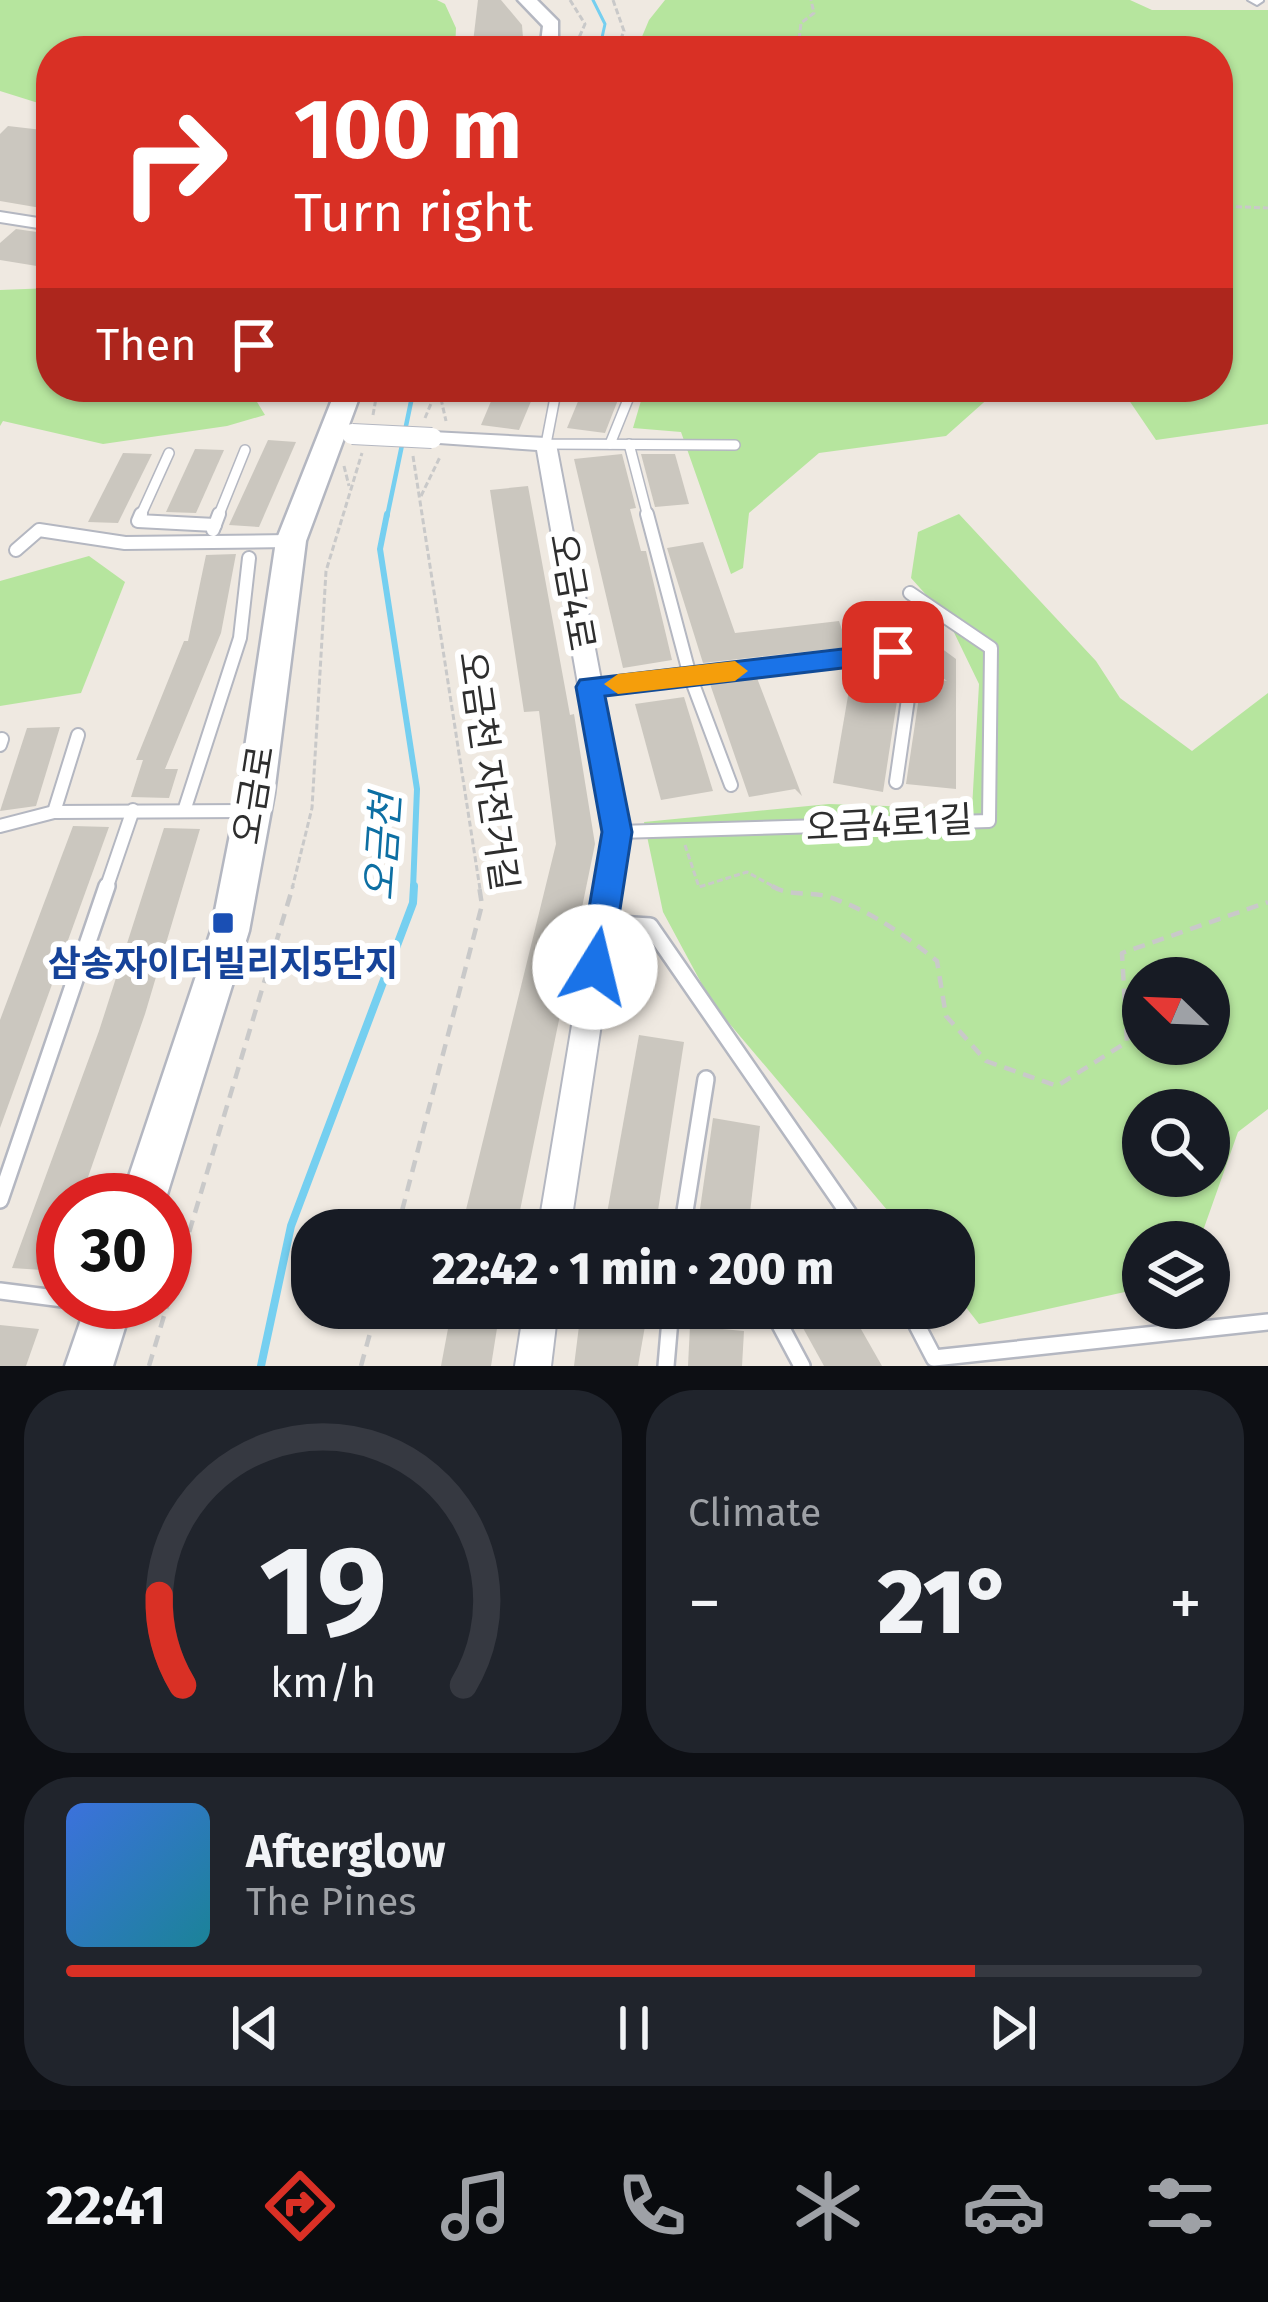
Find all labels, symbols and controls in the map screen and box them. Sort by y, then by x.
text: 100 m [294,79,522,180]
icon: right [96,84,252,240]
text: Turn right [294,181,533,245]
icon: arrive [221,312,287,378]
text: Then [96,318,197,372]
street label: 오금4로 [540,530,604,654]
pin [842,601,944,703]
icon: arrive [860,619,926,685]
street label: 오금천 자전거길 [449,648,527,894]
street label: 오금로 [224,742,284,848]
water label: 오금천 [356,788,410,902]
street label: 오금4로1길 [804,798,974,850]
position arrow [532,904,658,1030]
marker: 삼송자이더빌리지5단지 [210,910,236,936]
place label: 삼송자이더빌리지5단지 [48,942,398,986]
north arrow [1122,957,1230,1065]
map controls [1122,957,1230,1329]
button: search [1122,1089,1230,1197]
speed limit sign: 30 [36,1173,192,1329]
button: layers [1122,1221,1230,1329]
text: 22:42 · 1 min · 200 m [432,1242,834,1296]
text: Climate [688,1490,821,1536]
text: 19 [259,1517,387,1667]
text: 21° [878,1549,1012,1657]
text: − [688,1564,721,1643]
text: + [1169,1564,1202,1643]
text: km/h [270,1656,376,1707]
text: Afterglow [246,1825,445,1879]
text: The Pines [246,1879,417,1925]
icon: previous [222,1995,288,2061]
icon: pause [601,1995,667,2061]
icon: next [980,1995,1046,2061]
icon: directions [258,2164,342,2248]
icon: music [434,2164,518,2248]
icon: phone [610,2164,694,2248]
icon: climate [786,2164,870,2248]
icon: car [962,2164,1046,2248]
icon: filters [1138,2164,1222,2248]
text: 22:41 [46,2174,166,2238]

